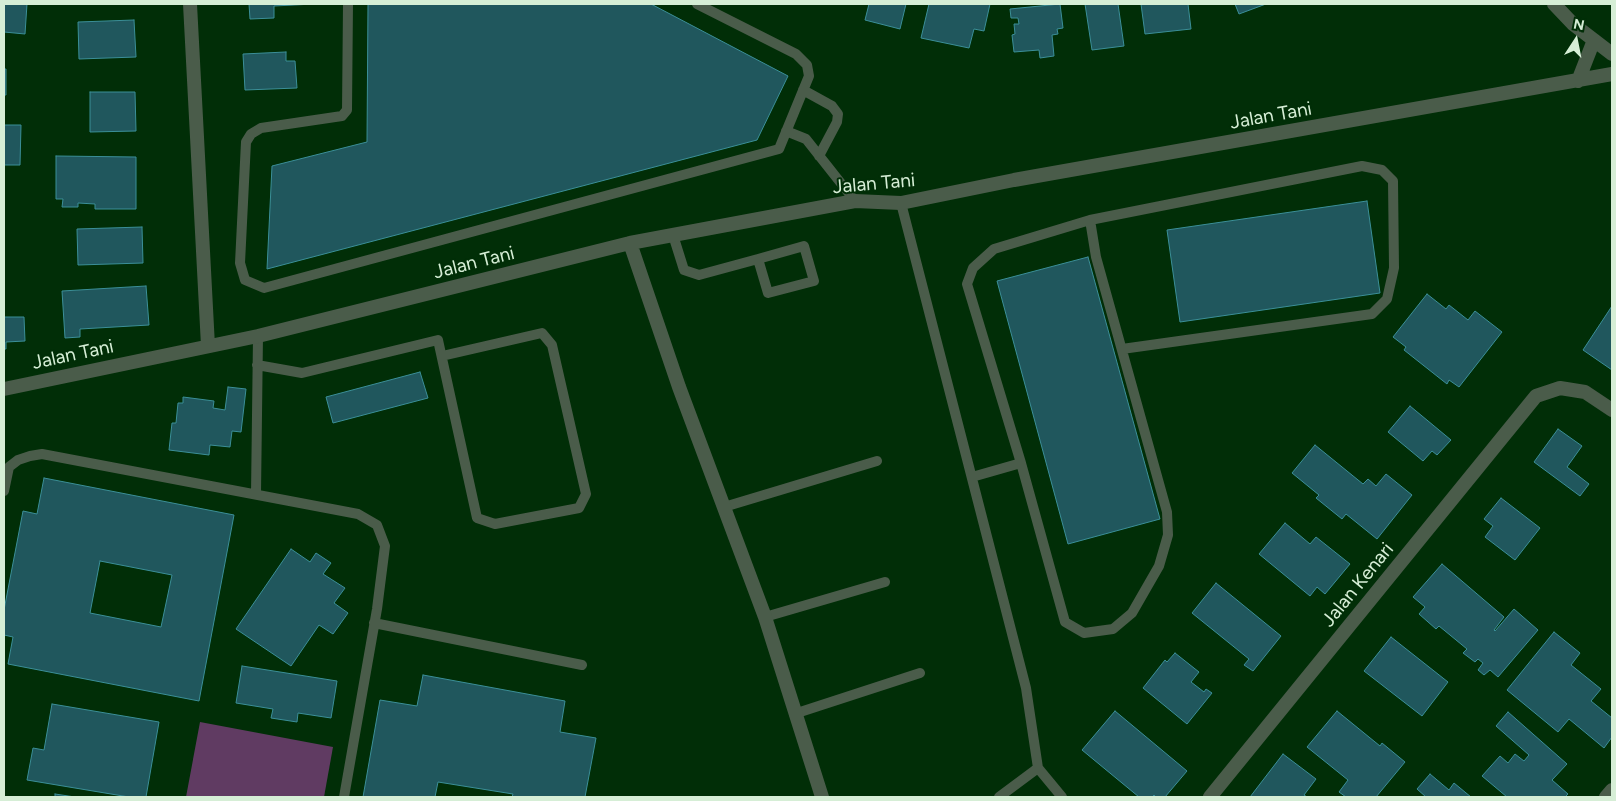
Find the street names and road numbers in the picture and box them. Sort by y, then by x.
street label: Jalan Tani [1228,98,1314,134]
street label: Jalan Tani [832,169,916,199]
street label: Jalan Tani [431,242,517,284]
street label: Jalan Tani [30,335,116,375]
street label: Jalan Kenari [1317,538,1399,632]

